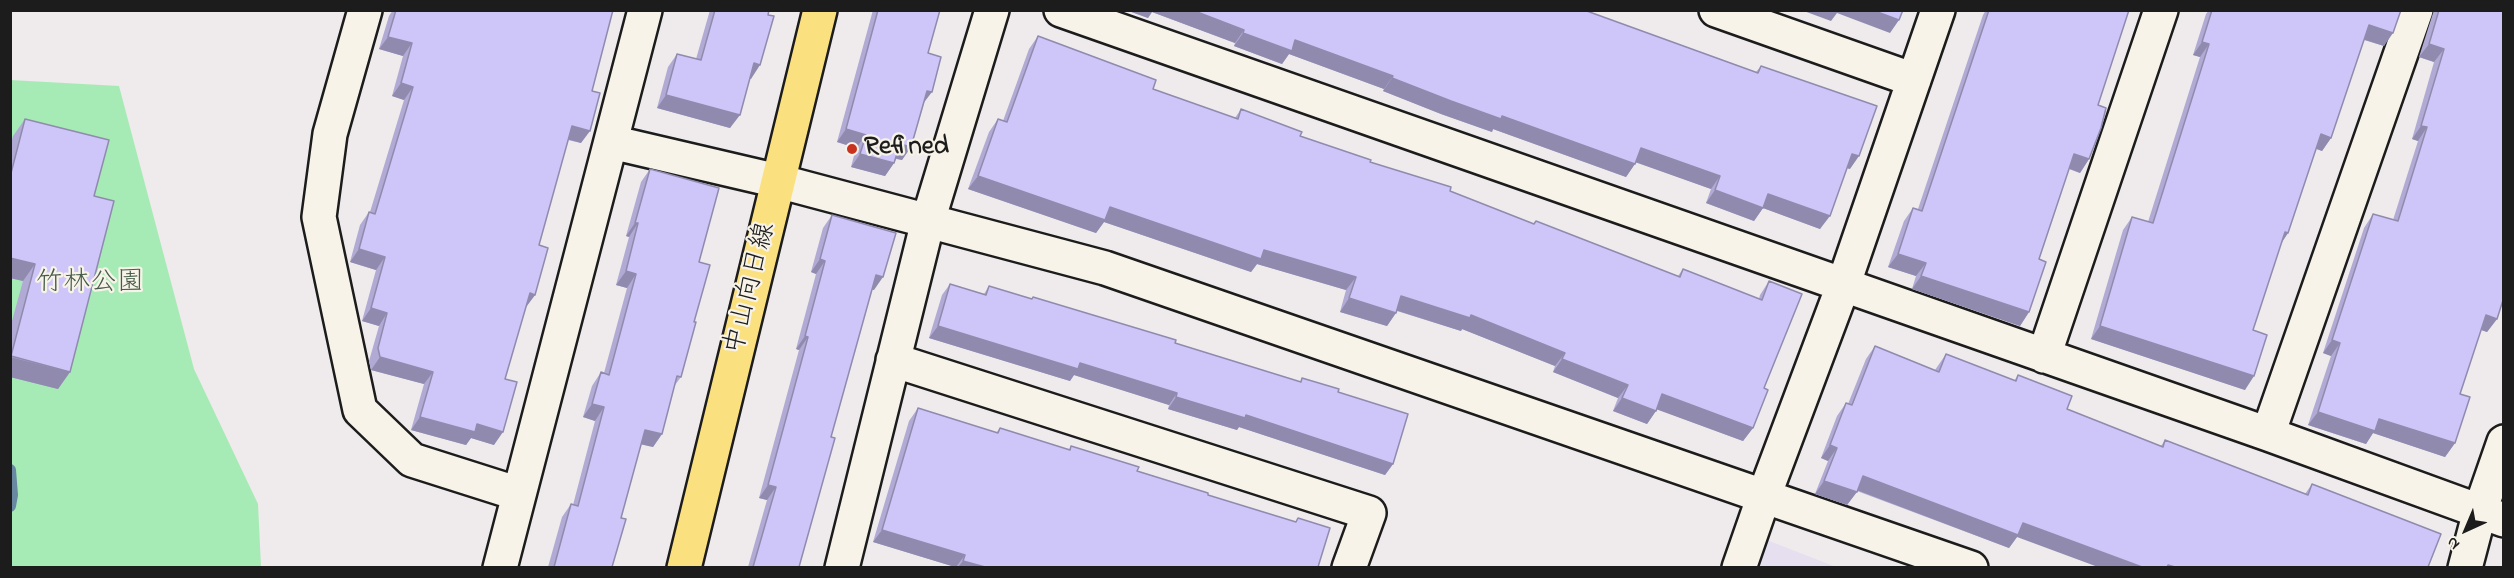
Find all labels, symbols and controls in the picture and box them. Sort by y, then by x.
place label: Refined [864,133,949,165]
marker: Refined [845,142,859,156]
street label: 中山向日線 [720,220,784,358]
park label: 竹林公園 [36,269,144,301]
north arrow [2436,500,2496,560]
text: N [2441,531,2466,555]

